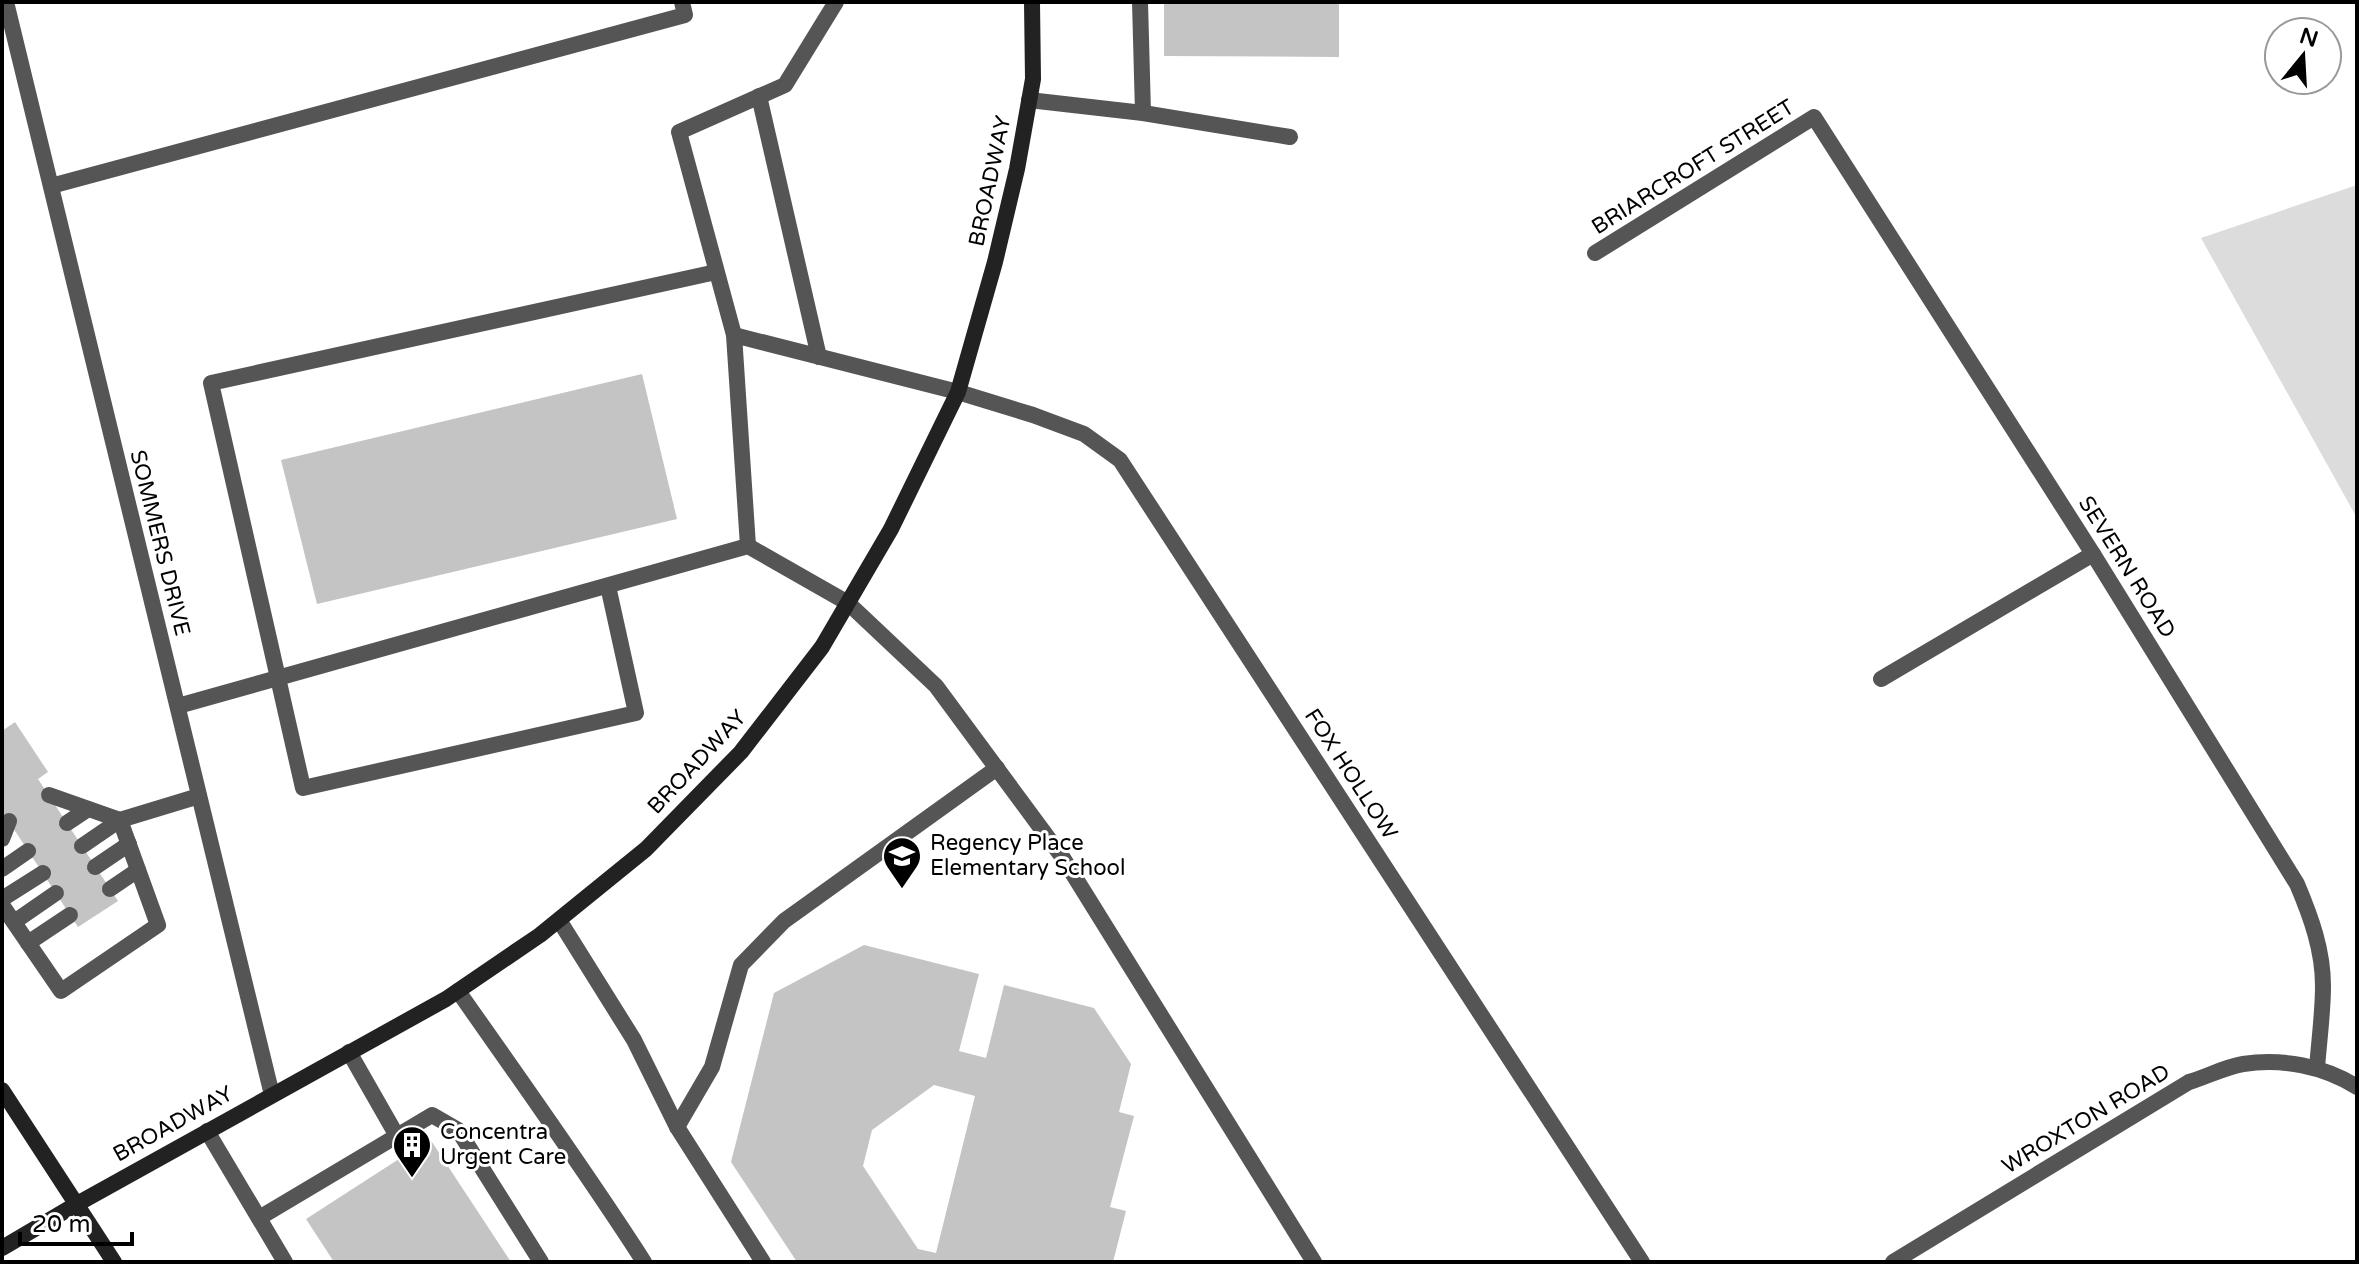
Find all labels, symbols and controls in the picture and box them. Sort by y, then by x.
north arrow [2263,16,2343,96]
text: N [2296,23,2321,53]
street label: BRIARCROFT STREET [1587,94,1800,240]
street label: BROADWAY [963,113,1017,249]
street label: SOMMERS DRIVE [124,447,196,639]
street label: SEVERN ROAD [2073,491,2181,643]
street label: FOX HOLLOW [1299,704,1403,844]
street label: BROADWAY [642,705,752,819]
place label: Regency Place Elementary School [930,830,1125,881]
school or university icon: Regency Place Elementary School [881,835,923,890]
street label: WROXTON ROAD [1997,1059,2175,1179]
street label: BROADWAY [109,1080,237,1168]
place label: Concentra Urgent Care [440,1119,566,1170]
building icon: Concentra Urgent Care [391,1124,433,1179]
scale bar [20,1196,132,1246]
text: 20 m [32,1210,90,1239]

